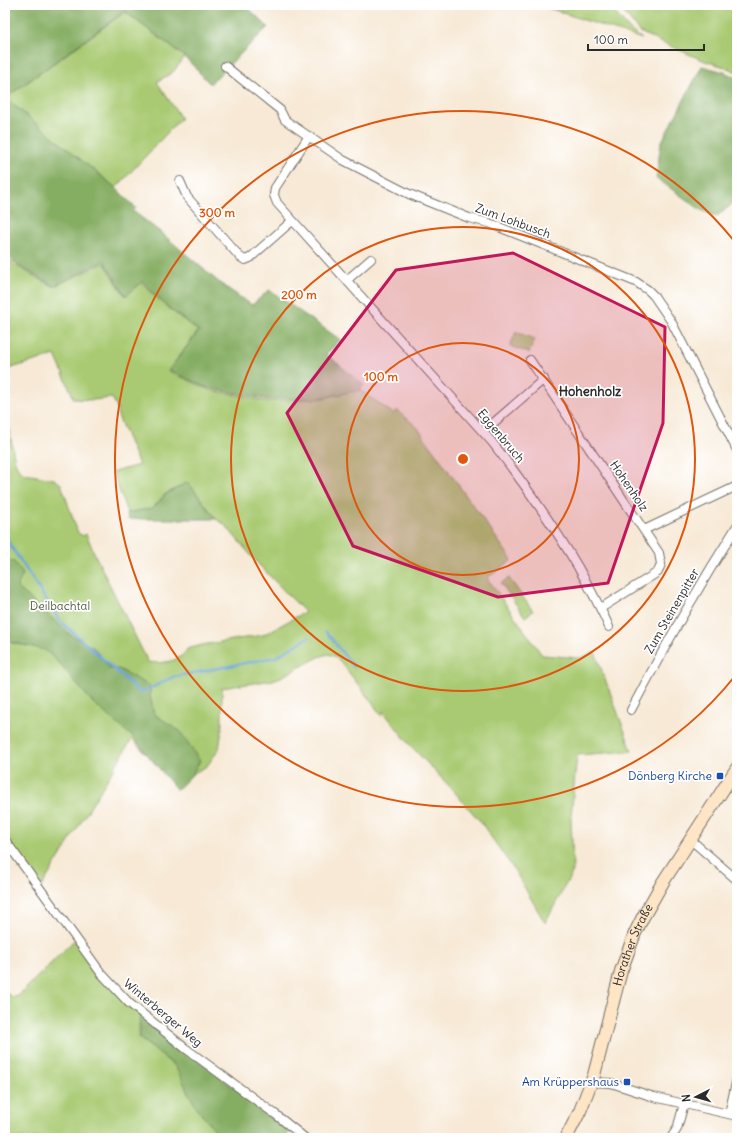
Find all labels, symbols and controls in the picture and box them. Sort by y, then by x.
scale bar [588,26,704,52]
text: 100 m [594,32,628,47]
street label: Zum Lohbusch [473,200,553,241]
text: 300 m [199,205,235,220]
text: 200 m [281,287,317,302]
text: 100 m [364,369,398,384]
district label: Hohenholz [559,383,622,400]
street label: Eggenbruch [475,406,528,466]
centre of rings [456,452,470,466]
street label: Hohenholz [607,458,652,514]
street label: Zum Steinenpitter [641,565,702,656]
park label: Deilbachtal [30,598,90,613]
place label: Dönberg Kirche [628,768,712,783]
marker: Dönberg Kirche [715,771,725,781]
street label: Horather Straße [609,901,656,987]
street label: Winterberger Weg [121,975,206,1050]
place label: Am Krüppershaus [522,1074,619,1089]
marker: Am Krüppershaus [622,1077,632,1087]
north arrow [676,1077,716,1117]
text: N [679,1094,693,1103]

